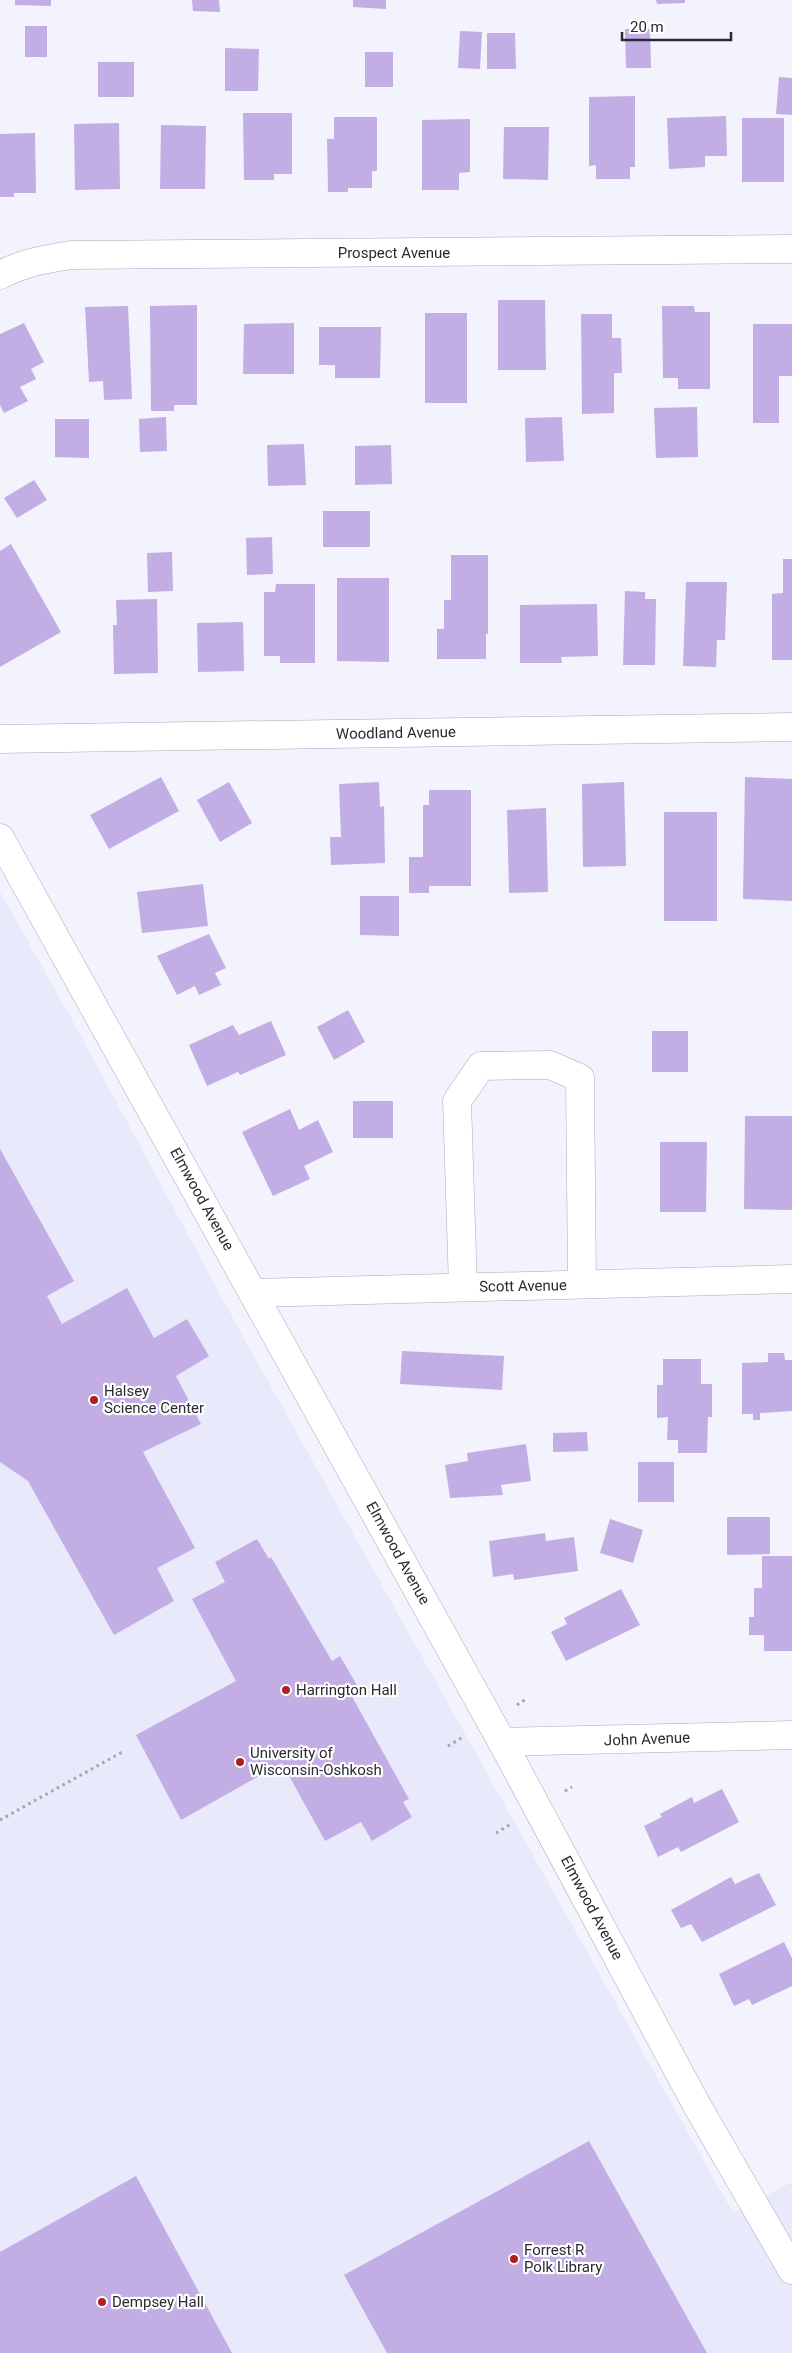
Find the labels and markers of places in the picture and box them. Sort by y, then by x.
place label: Halsey Science Center [104,1382,204,1417]
marker: Halsey Science Center [88,1394,100,1406]
place label: Harrington Hall [296,1681,397,1699]
marker: Harrington Hall [280,1684,292,1696]
place label: University of Wisconsin-Oshkosh [250,1744,382,1779]
marker: University of Wisconsin-Oshkosh [234,1756,246,1768]
place label: Forrest R Polk Library [524,2241,602,2276]
marker: Forrest R Polk Library [508,2253,520,2265]
place label: Dempsey Hall [112,2293,204,2311]
marker: Dempsey Hall [96,2296,108,2308]

